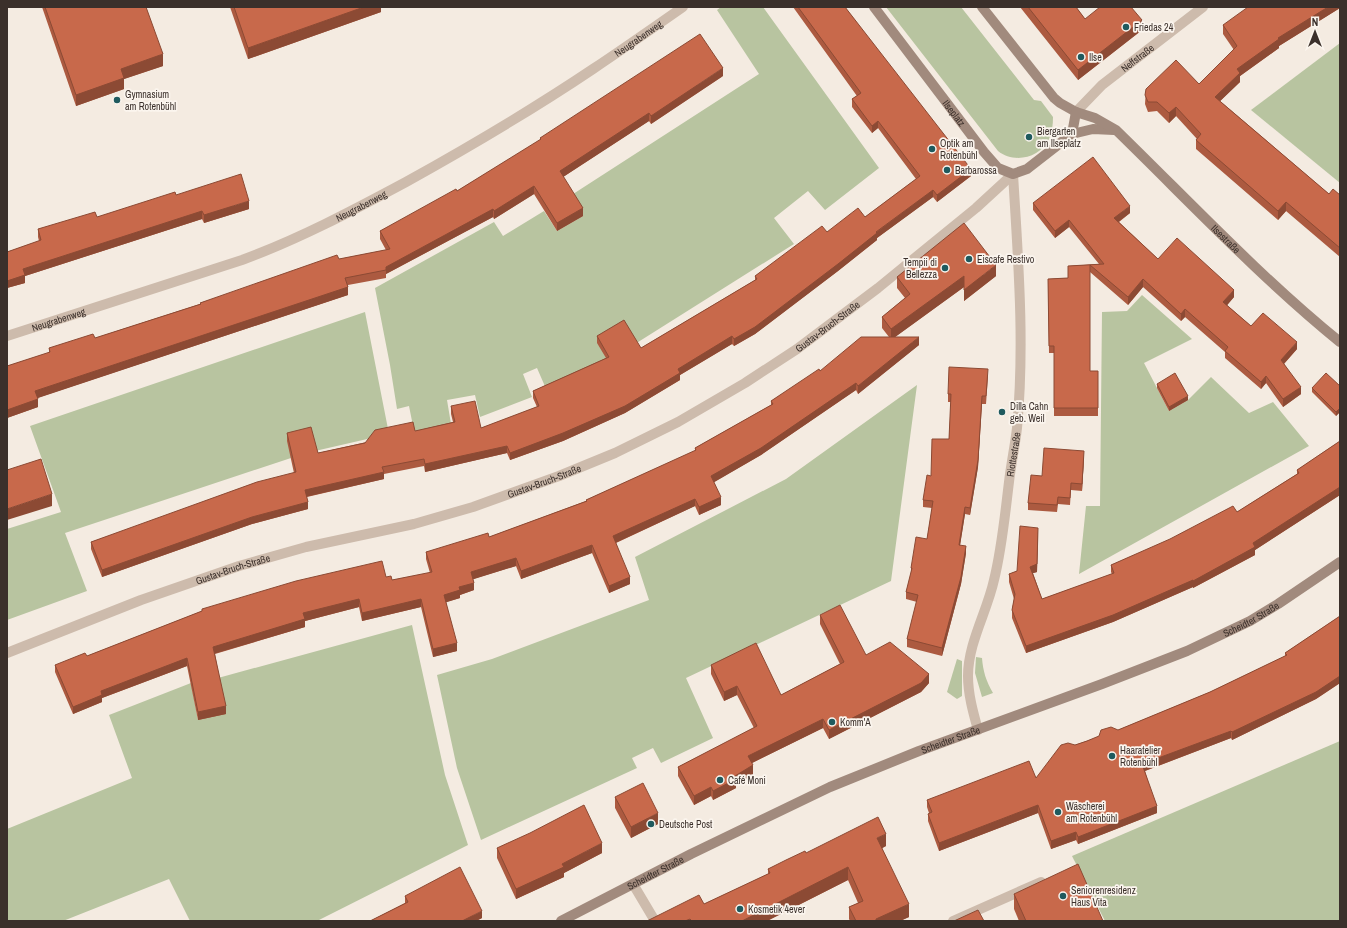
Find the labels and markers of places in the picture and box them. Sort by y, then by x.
place label: Friedas 24 [1134,21,1174,34]
marker: Friedas 24 [1121,22,1131,32]
place label: Ilse [1089,51,1102,64]
marker: Ilse [1076,52,1086,62]
place label: Gymnasium am Rotenbühl [125,88,176,113]
marker: Gymnasium am Rotenbühl [112,95,122,105]
place label: Biergarten am Ilseplatz [1037,125,1081,150]
marker: Biergarten am Ilseplatz [1024,132,1034,142]
place label: Optik am Rotenbühl [940,137,978,162]
marker: Optik am Rotenbühl [927,144,937,154]
place label: Barbarossa [955,164,997,177]
marker: Barbarossa [942,165,952,175]
place label: Eiscafe Restivo [977,253,1035,266]
marker: Eiscafe Restivo [964,254,974,264]
place label: Tempii di Bellezza [903,256,937,281]
marker: Tempii di Bellezza [940,263,950,273]
place label: Dilla Cahn geb. Weil [1010,400,1048,425]
marker: Dilla Cahn geb. Weil [997,407,1007,417]
place label: Komm'A [840,716,871,729]
marker: Komm'A [827,717,837,727]
place label: Haaratelier Rotenbühl [1120,744,1161,769]
marker: Haaratelier Rotenbühl [1107,751,1117,761]
place label: Café Moni [728,774,766,787]
marker: Café Moni [715,775,725,785]
place label: Wäscherei am Rotenbühl [1066,800,1117,825]
marker: Wäscherei am Rotenbühl [1053,807,1063,817]
place label: Deutsche Post [659,818,713,831]
marker: Deutsche Post [646,819,656,829]
place label: Seniorenresidenz Haus Vita [1071,884,1136,909]
marker: Seniorenresidenz Haus Vita [1058,891,1068,901]
place label: Kosmetik 4ever [748,903,805,916]
marker: Kosmetik 4ever [735,904,745,914]

